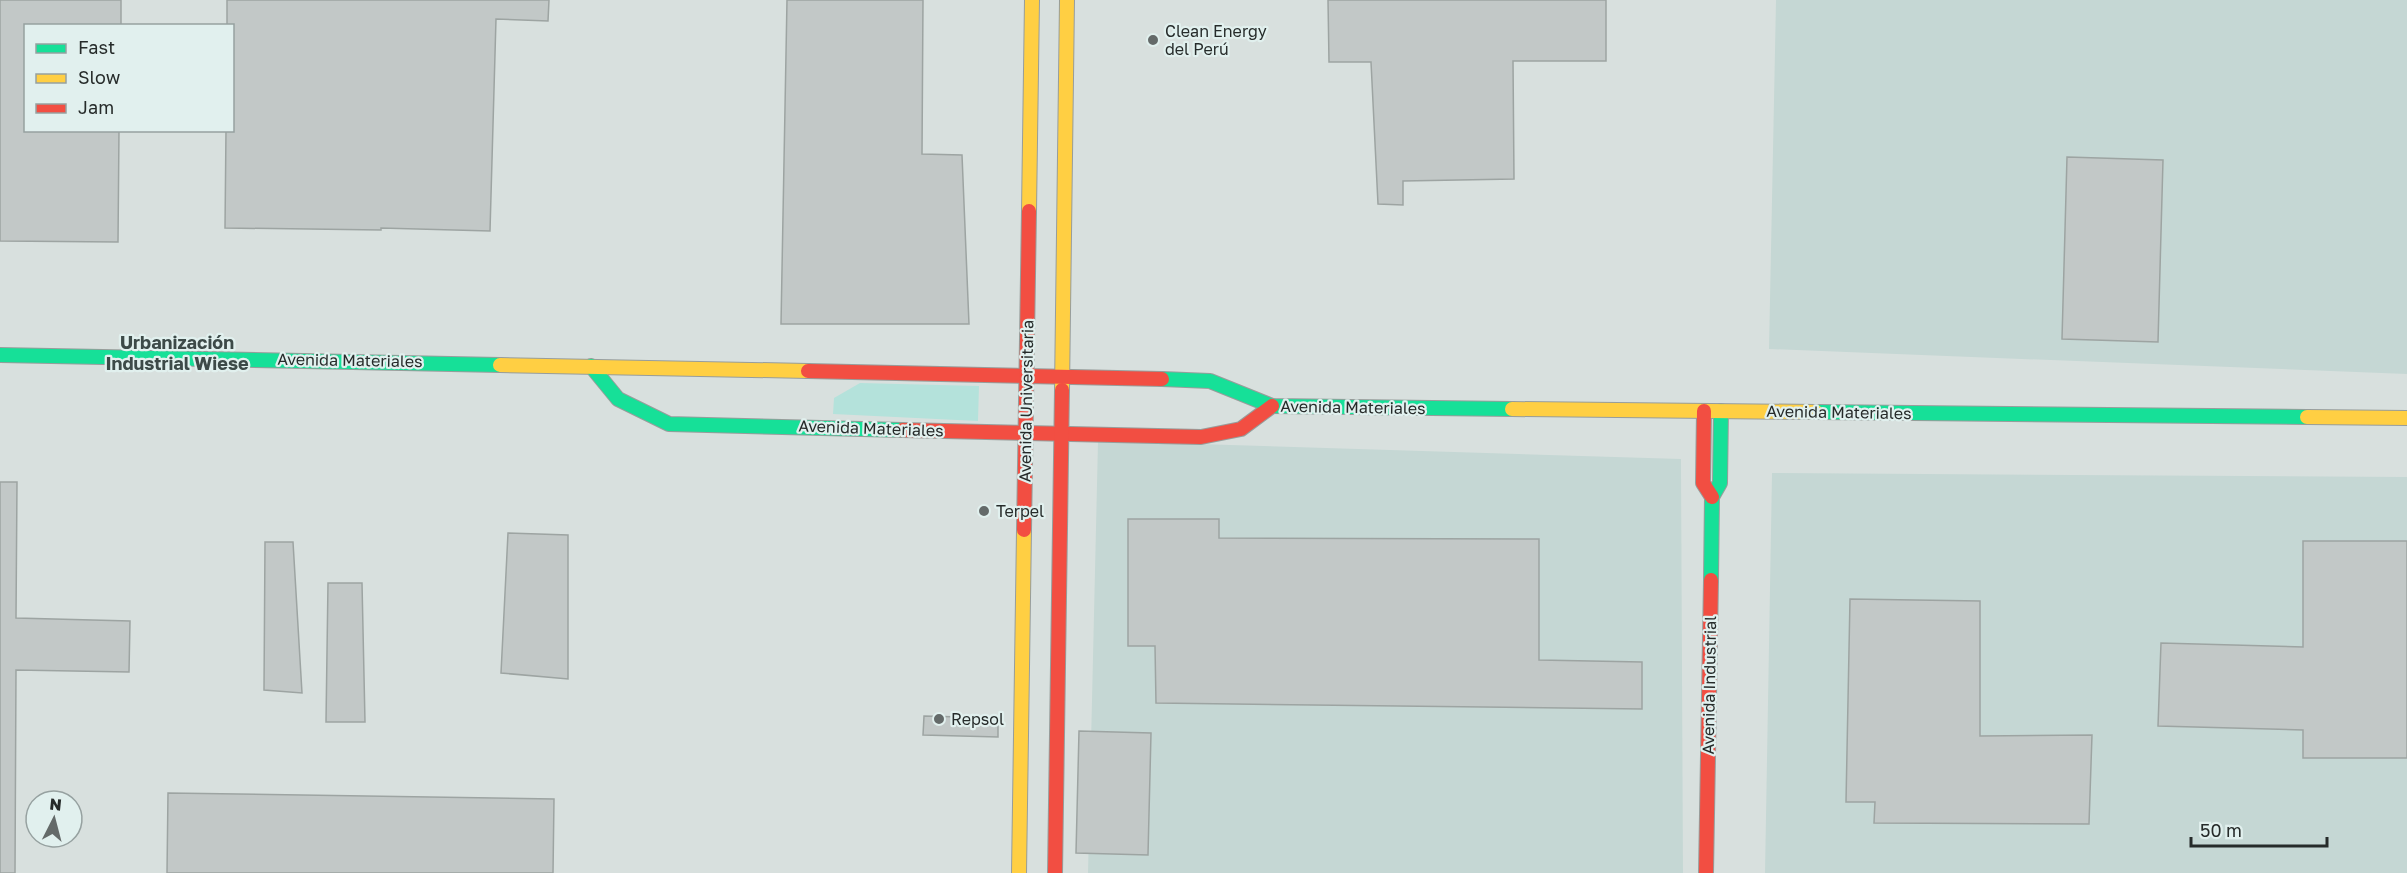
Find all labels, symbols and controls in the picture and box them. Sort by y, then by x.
place label: Clean Energy del Perú [1165,21,1267,59]
legend [24,24,234,132]
marker: Clean Energy del Perú [1146,33,1160,47]
text: Fast [78,36,115,58]
text: Slow [78,66,121,88]
text: Jam [78,96,114,118]
street label: Avenida Universitaria [1015,320,1037,482]
district label: Urbanización Industrial Wiese [105,331,249,374]
street label: Avenida Materiales [277,349,423,371]
street label: Avenida Materiales [1280,396,1426,418]
street label: Avenida Materiales [1766,401,1912,423]
street label: Avenida Materiales [798,415,944,441]
place label: Terpel [996,501,1044,521]
marker: Terpel [977,504,991,518]
street label: Avenida Industrial [1698,616,1720,754]
place label: Repsol [951,709,1004,729]
marker: Repsol [932,712,946,726]
north arrow [24,789,84,849]
text: N [48,794,63,815]
scale bar [2191,810,2328,848]
text: 50 m [2200,819,2242,841]

